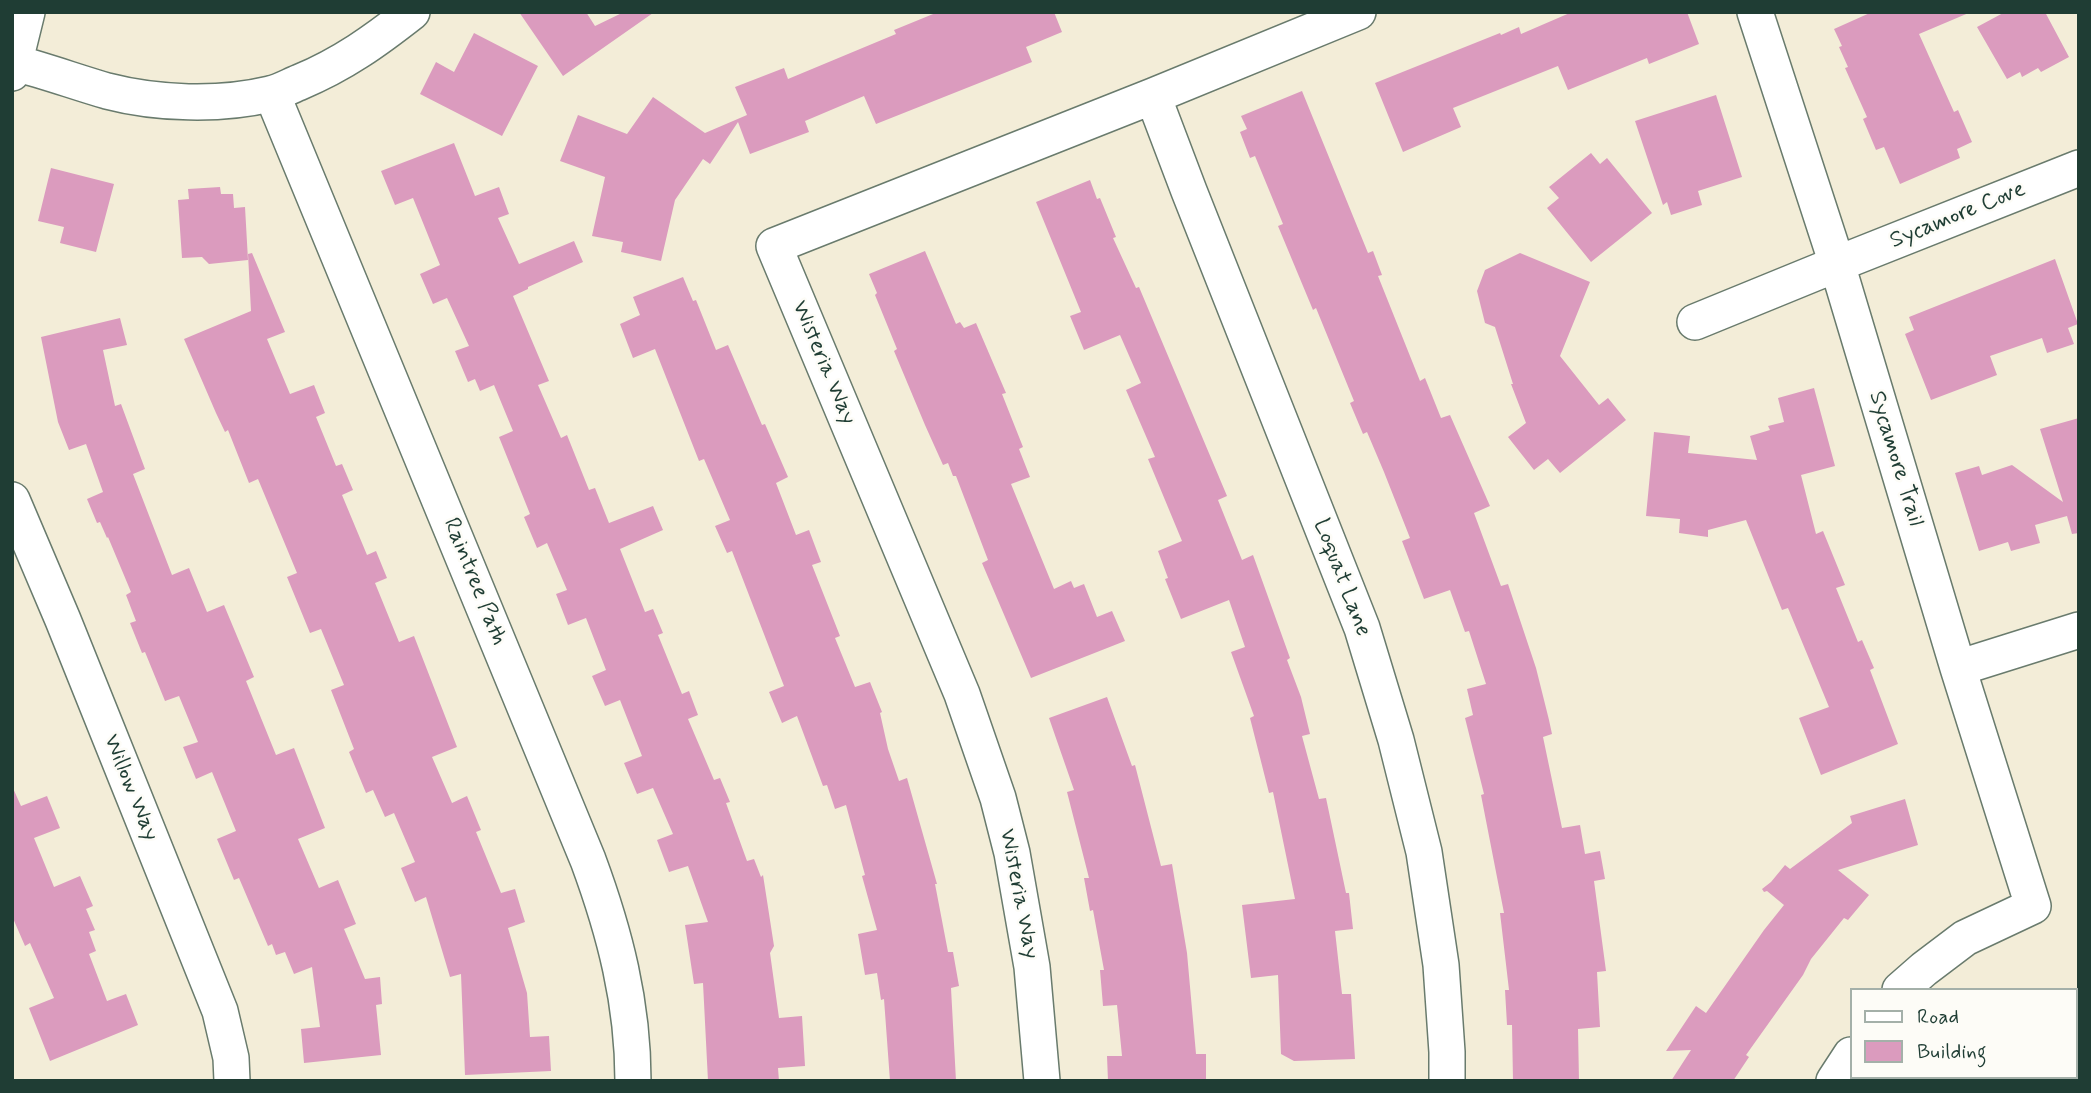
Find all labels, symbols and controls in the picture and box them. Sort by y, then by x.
street label: Sycamore Cove [1886,176,2030,256]
street label: Wisteria Way [785,297,861,429]
street label: Sycamore Trail [1861,388,1929,530]
street label: Raintree Path [436,514,512,650]
street label: Loquat Lane [1306,515,1376,641]
street label: Willow Way [96,731,164,845]
street label: Wisteria Way [992,827,1044,961]
legend [1850,988,2077,1079]
text: Road [1917,1003,1959,1031]
text: Building [1917,1038,1987,1066]

